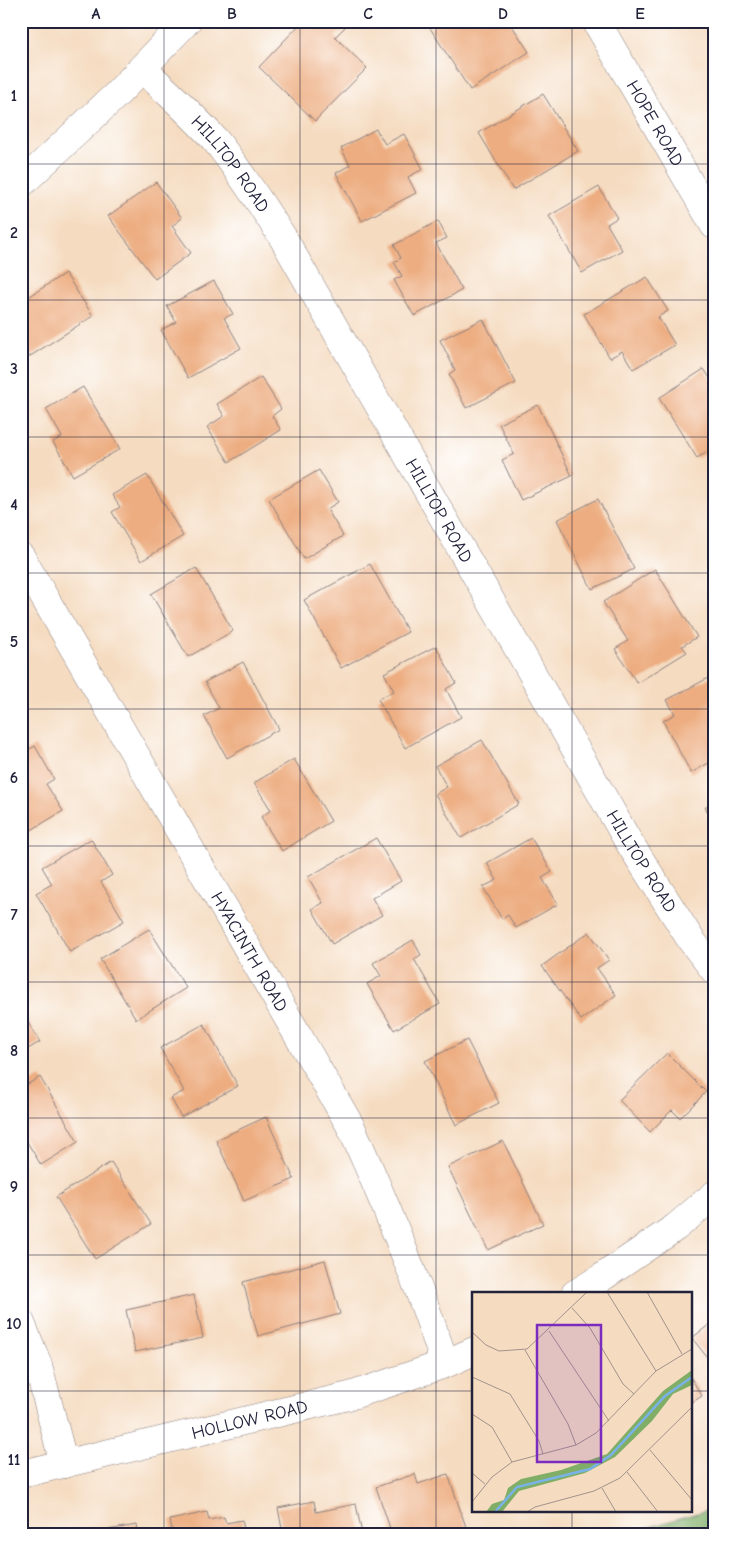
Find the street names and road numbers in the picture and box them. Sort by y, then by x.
street label: HOPE ROAD [622,76,688,170]
street label: HILLTOP ROAD [187,111,274,216]
street label: HILLTOP ROAD [401,455,477,566]
street label: HILLTOP ROAD [602,806,681,916]
street label: HYACINTH ROAD [207,888,292,1015]
street label: HOLLOW ROAD [189,1396,310,1444]

